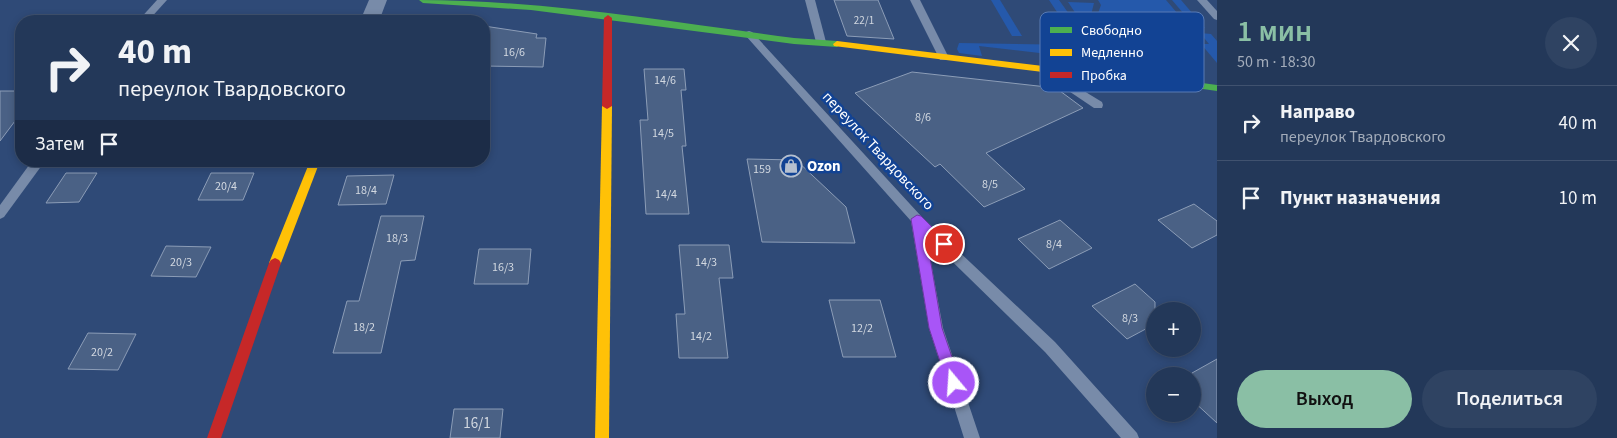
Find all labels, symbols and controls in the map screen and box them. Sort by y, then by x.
text: 1 мин [1237,10,1312,53]
legend [1040,12,1204,92]
house number: 22/1 [854,13,874,28]
button: close [1545,17,1597,69]
text: Свободно [1081,21,1142,41]
text: 40 m [118,27,192,77]
icon: right [35,35,100,100]
text: Медленно [1081,43,1144,63]
house number: 16/6 [503,44,525,61]
text: 50 m · 18:30 [1237,51,1316,73]
text: Пробка [1081,66,1127,86]
house number: 14/6 [654,72,676,89]
text: переулок Твардовского [118,73,346,105]
street label: переулок Твардовского [817,87,939,215]
text: Направо [1280,99,1355,126]
house number: 8/6 [915,109,931,126]
icon: right [1237,109,1265,137]
text: 40 m [1559,110,1597,137]
house number: 14/5 [652,125,674,142]
text: переулок Твардовского [1280,126,1446,148]
icon: arrive [95,130,123,158]
text: Затем [35,131,85,158]
shop icon: Ozon [779,154,803,178]
place label: Ozon [807,156,841,177]
house number: 159 [753,161,771,178]
house number: 8/5 [982,176,998,193]
house number: 20/4 [215,178,237,195]
house number: 18/4 [355,182,377,199]
icon: arrive [1237,184,1265,212]
text: Пункт назначения [1280,185,1441,212]
text: 10 m [1559,185,1597,212]
house number: 14/4 [655,186,677,203]
pin [923,223,965,265]
house number: 18/3 [386,230,408,247]
icon: arrive [930,230,958,258]
house number: 8/4 [1046,236,1062,253]
house number: 20/3 [170,254,192,271]
house number: 14/3 [695,254,717,271]
house number: 16/3 [492,259,514,276]
map controls [1146,302,1201,422]
button: + [1146,302,1201,357]
house number: 8/3 [1122,310,1138,327]
house number: 18/2 [353,319,375,336]
house number: 12/2 [851,320,873,337]
house number: 14/2 [690,328,712,345]
house number: 20/2 [91,344,113,361]
position arrow [927,356,979,408]
button: − [1146,367,1201,422]
button: Выход [1237,370,1412,428]
button: Поделиться [1422,370,1597,428]
house number: 16/1 [463,413,491,434]

